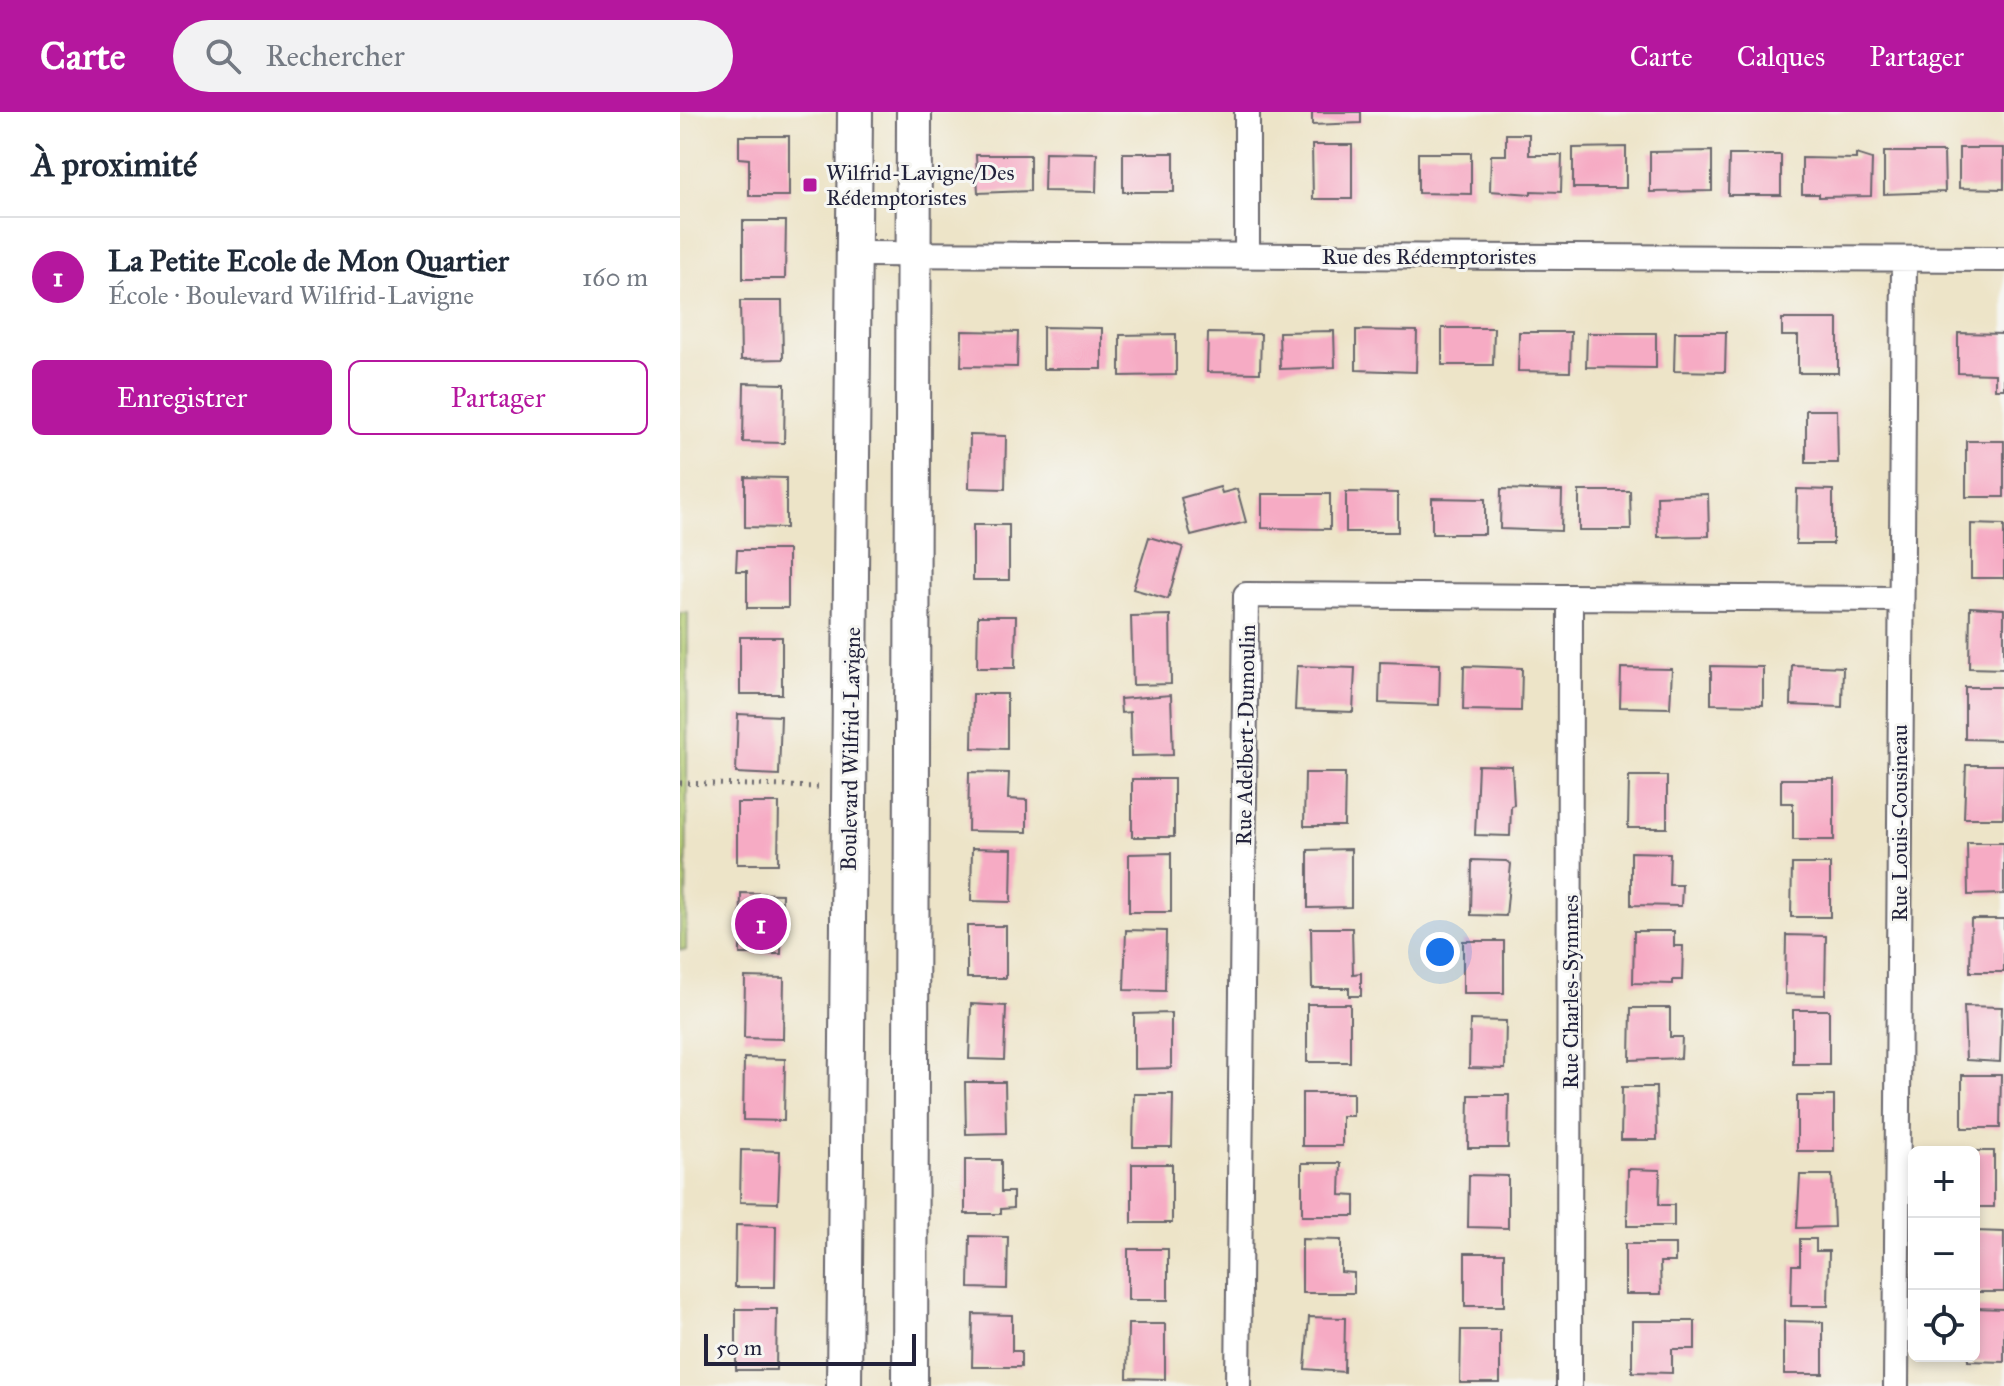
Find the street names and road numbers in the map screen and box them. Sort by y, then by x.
street label: Rue des Rédemptoristes [1322,243,1536,270]
street label: Rue Adelbert-Dumoulin [1230,624,1261,846]
street label: Boulevard Wilfrid-Lavigne [835,627,866,871]
street label: Rue Louis-Cousineau [1886,724,1913,922]
street label: Rue Charles-Symmes [1557,895,1584,1089]

